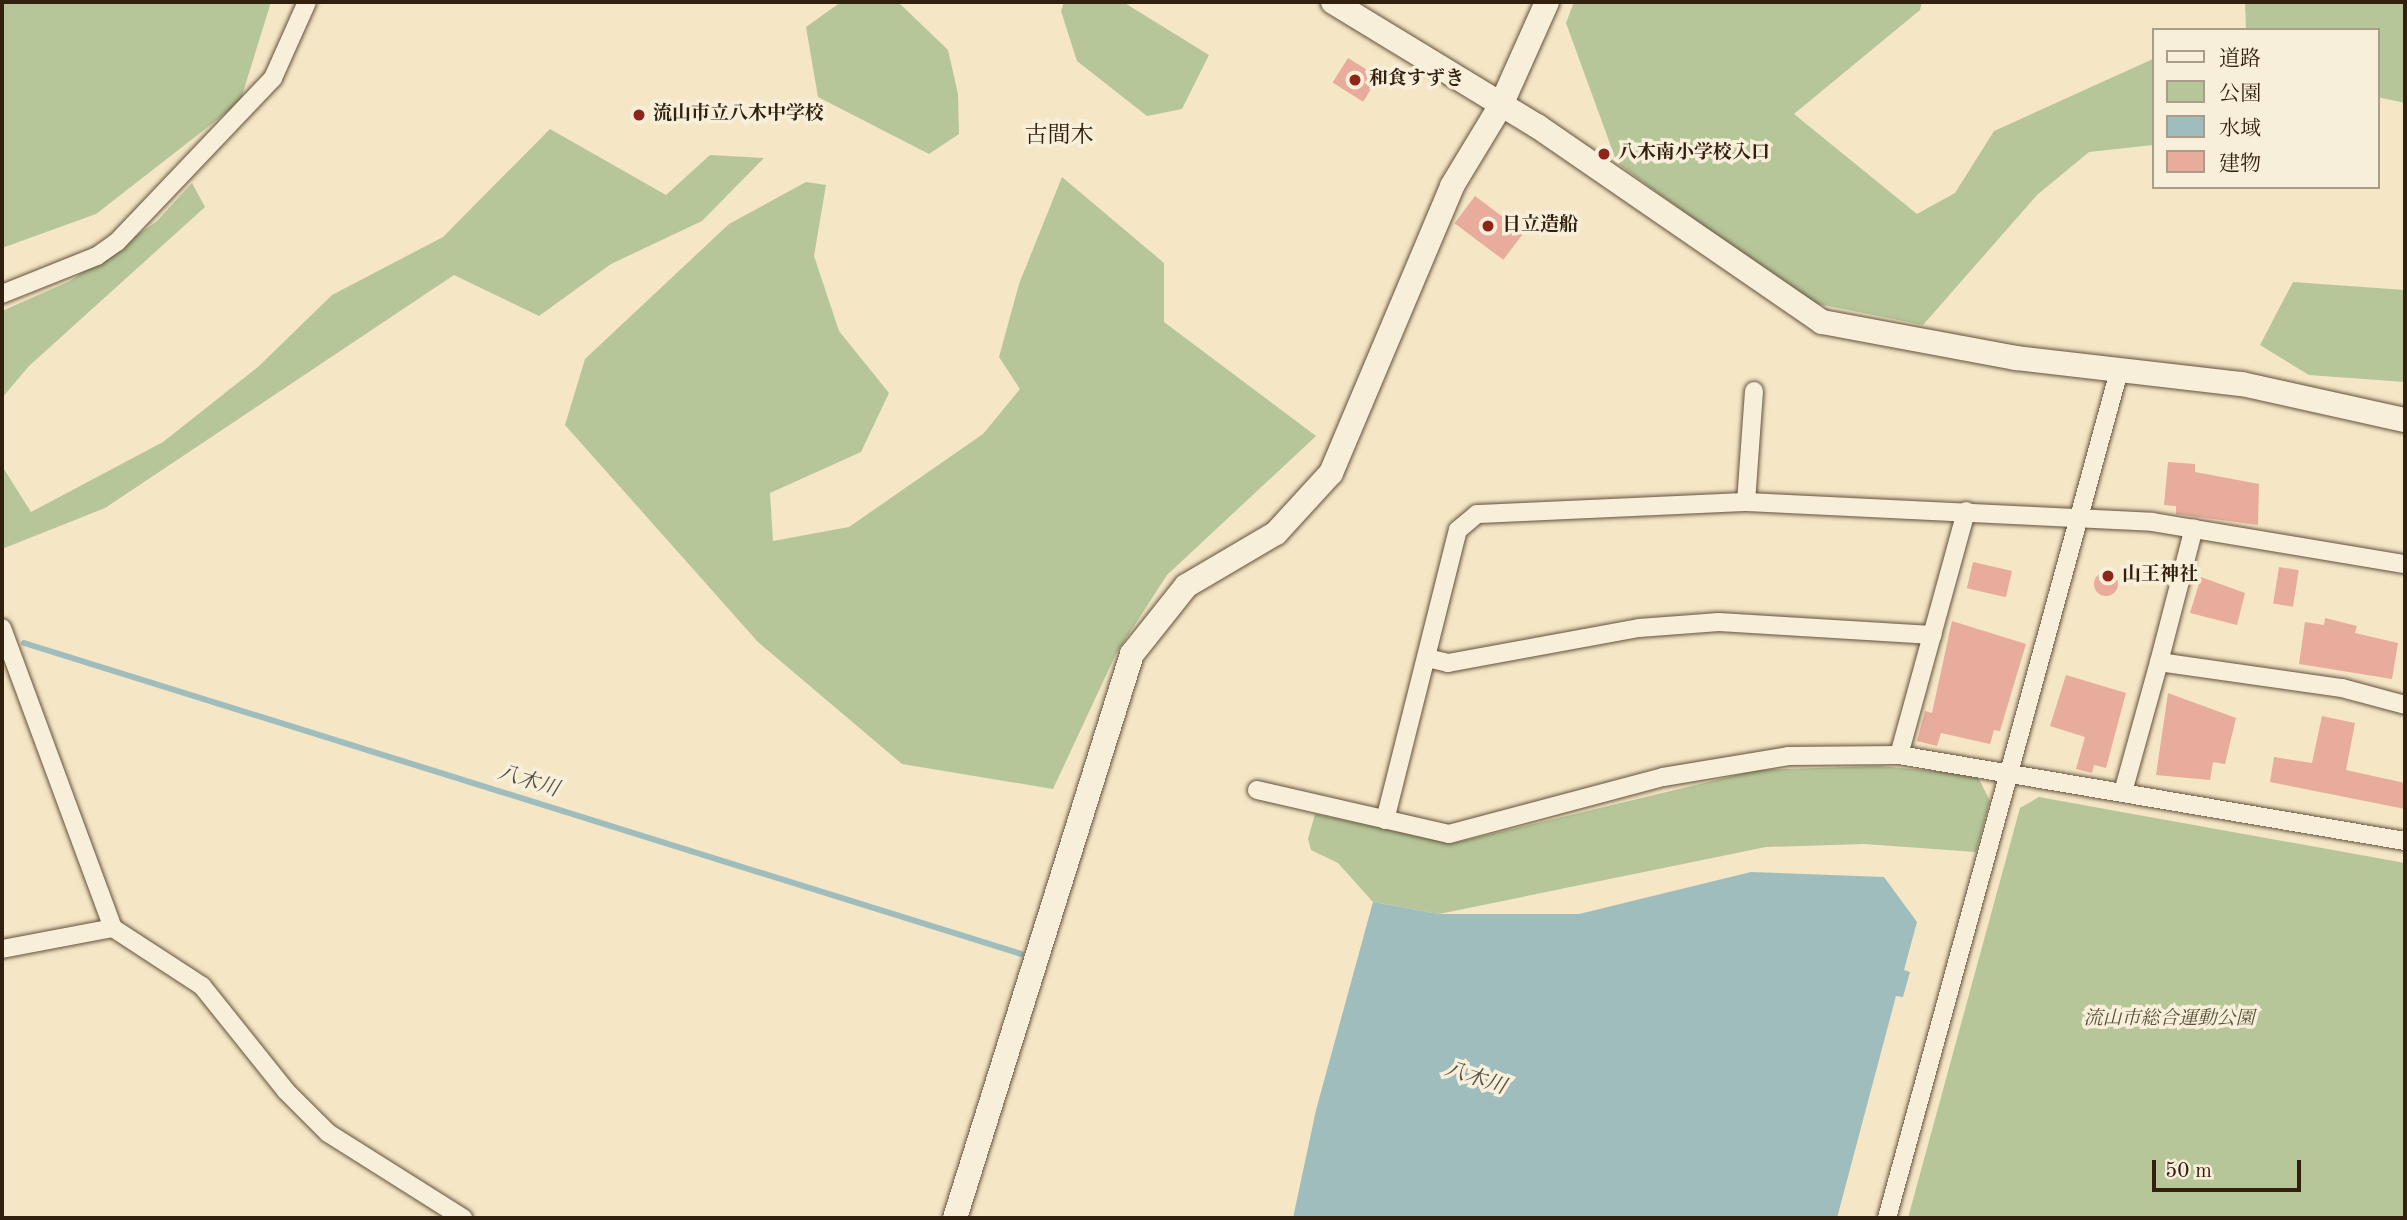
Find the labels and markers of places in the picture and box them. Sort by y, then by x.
place label: 和食すずき [1369,69,1464,91]
marker: 和食すずき [1347,72,1363,88]
place label: 流山市立八木中学校 [653,104,824,126]
marker: 流山市立八木中学校 [631,107,647,123]
place label: 八木南小学校入口 [1618,143,1770,165]
marker: 八木南小学校入口 [1596,146,1612,162]
place label: 日立造船 [1502,215,1578,237]
marker: 日立造船 [1480,218,1496,234]
place label: 山王神社 [2122,565,2198,587]
marker: 山王神社 [2100,568,2116,584]

